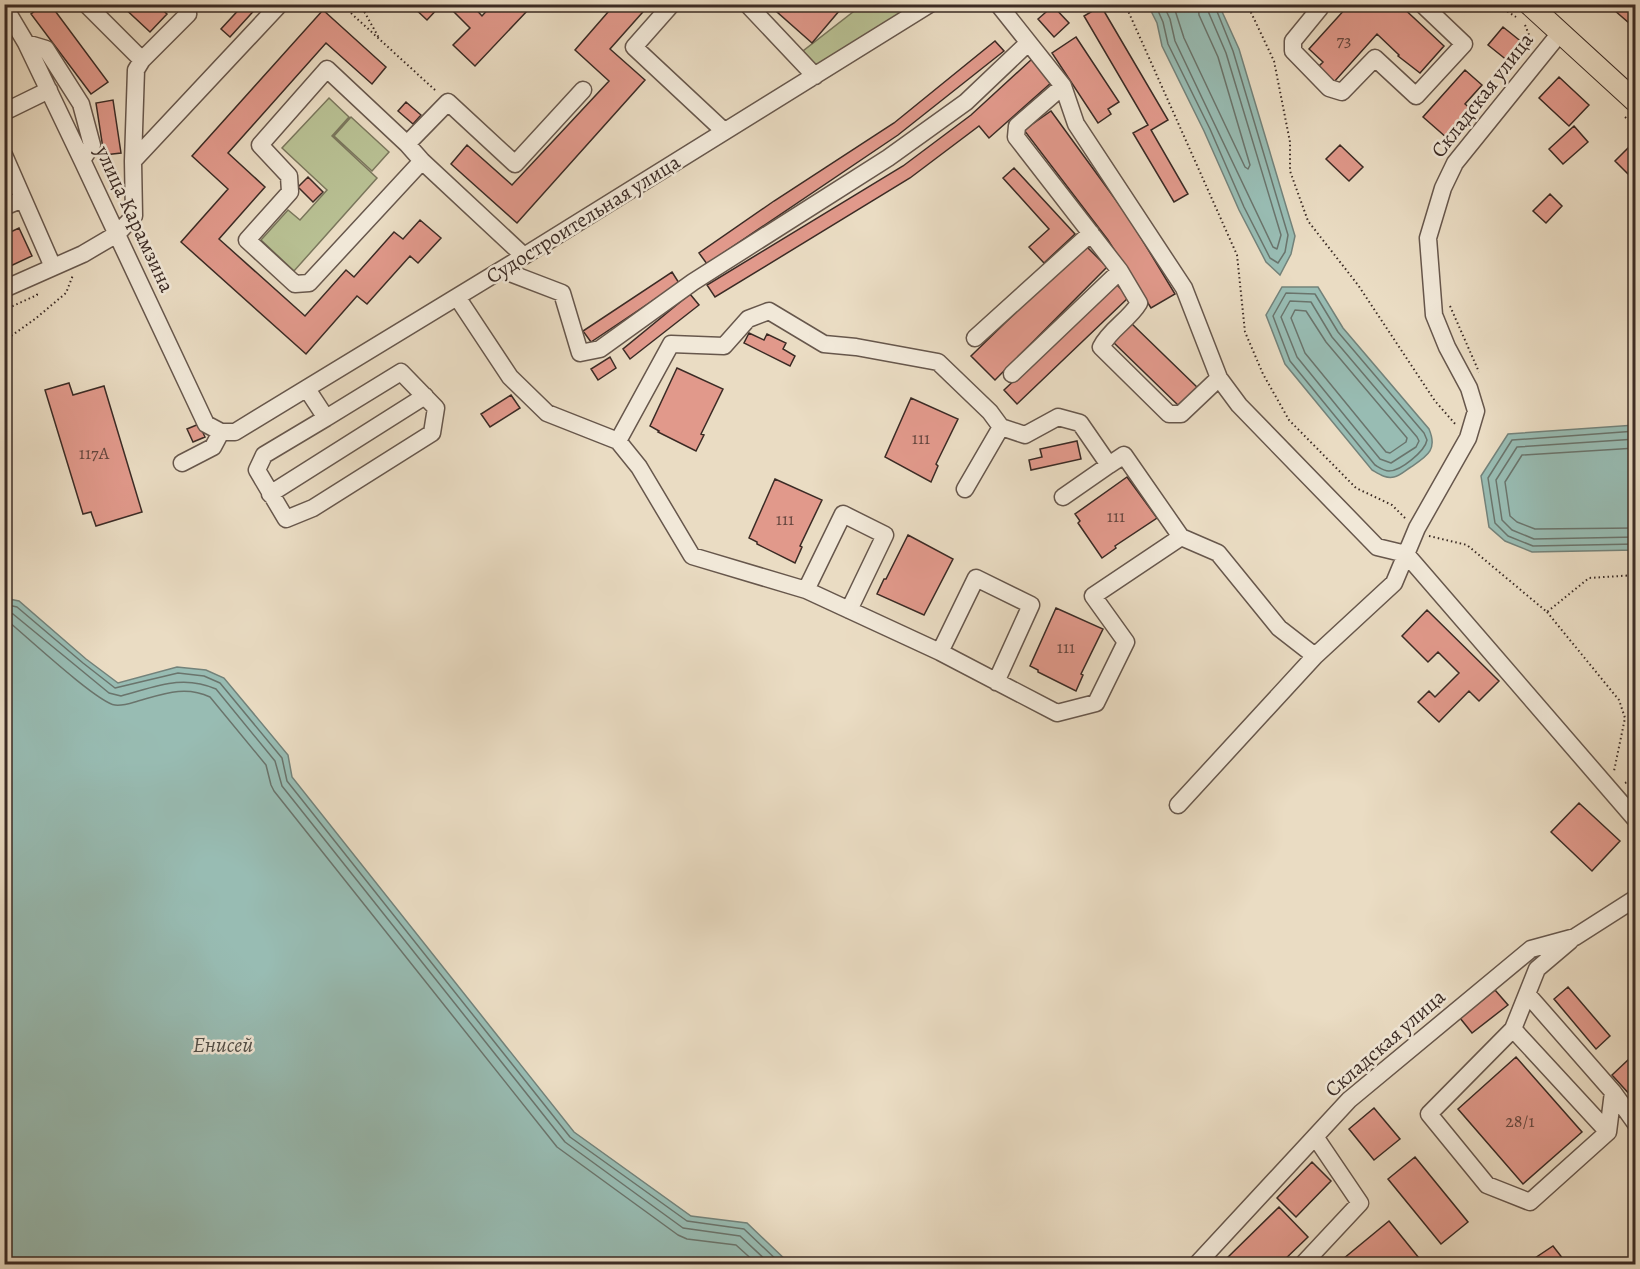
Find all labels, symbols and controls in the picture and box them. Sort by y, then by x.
street label: Складская улица [1424,27,1540,163]
house number: 73 [1336,28,1352,52]
street label: улица Карамзина [88,140,181,297]
street label: Судостроительная улица [481,148,686,290]
house number: 111 [912,426,930,450]
house number: 117А [79,441,110,465]
house number: 111 [1107,504,1125,528]
house number: 111 [776,507,794,531]
house number: 111 [1057,635,1075,659]
street label: Складская улица [1319,983,1451,1103]
water label: Енисей [193,1030,253,1060]
house number: 28/1 [1505,1109,1535,1133]

